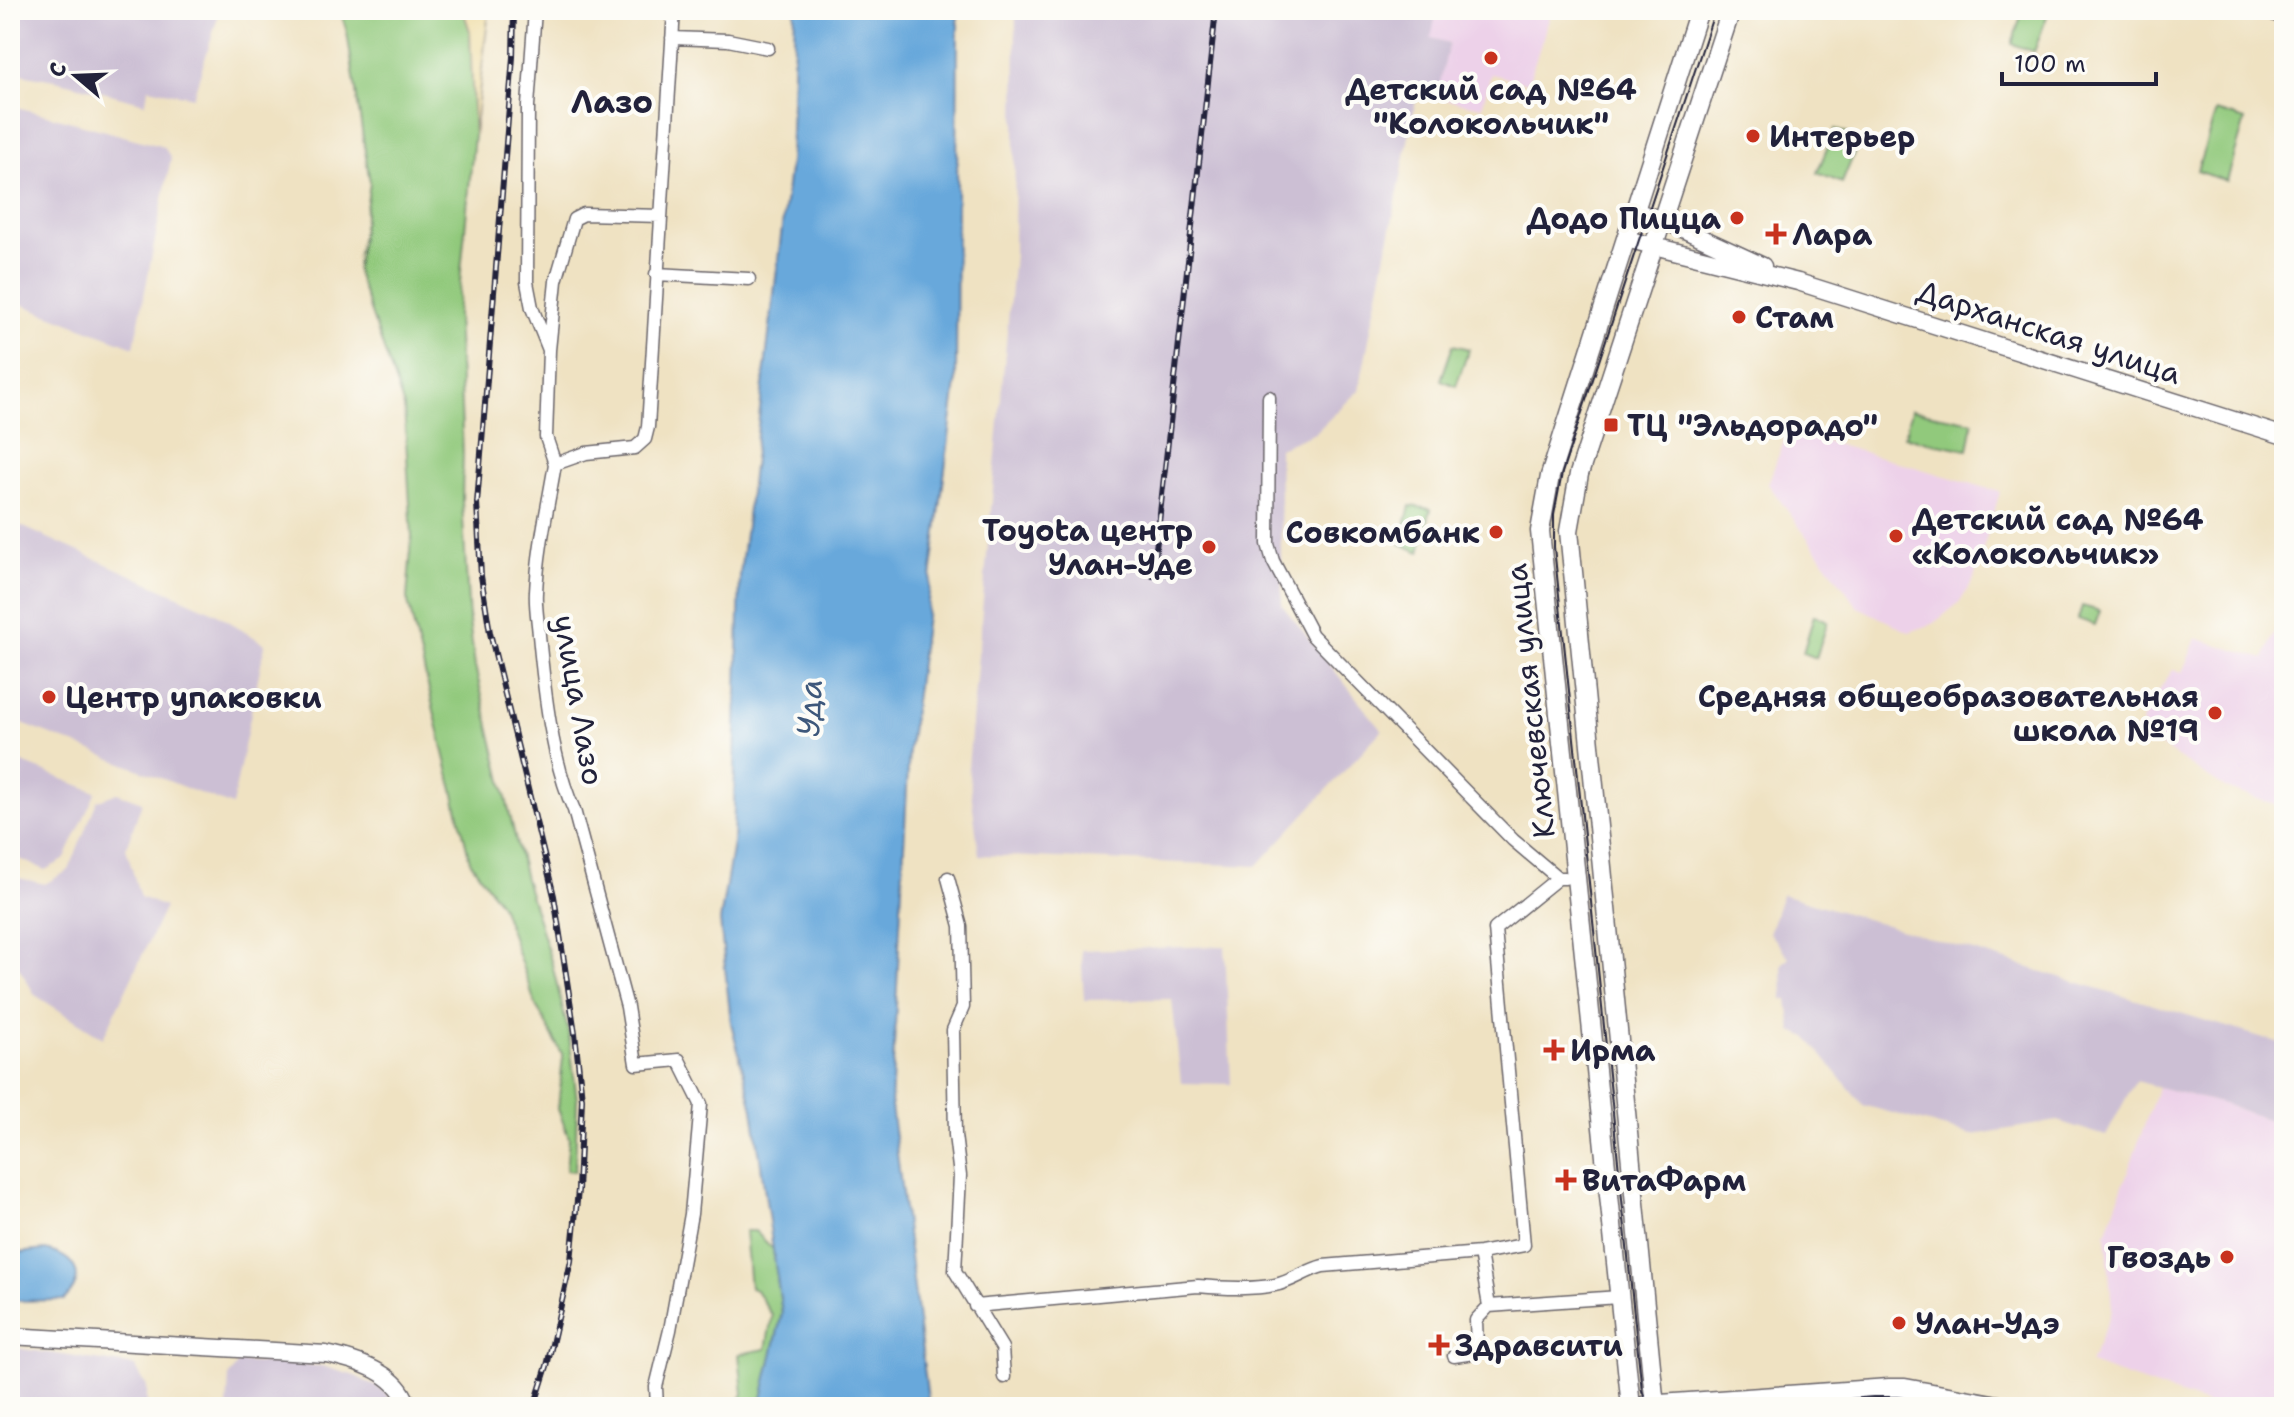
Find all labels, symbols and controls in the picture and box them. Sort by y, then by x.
north arrow [36,36,116,116]
scale bar [2002,36,2156,86]
text: 100 m [2014,48,2086,80]
marker: Детский сад №64 "Колокольчик" [1482,49,1500,67]
text: С [42,59,73,81]
place label: Детский сад №64 "Колокольчик" [1345,69,1637,144]
district label: Лазо [571,80,653,123]
place label: Интерьер [1769,116,1915,157]
marker: Интерьер [1744,127,1762,145]
place label: Додо Пицца [1527,198,1721,239]
marker: Додо Пицца [1728,209,1746,227]
place label: Лара [1792,214,1873,255]
marker: Лара [1767,225,1785,243]
street label: Дарханская улица [1912,270,2187,394]
place label: Стам [1755,297,1834,338]
marker: Стам [1730,308,1748,326]
place label: ТЦ "Эльдорадо" [1627,405,1878,446]
marker: ТЦ "Эльдорадо" [1602,416,1620,434]
place label: Детский сад №64 «Колокольчик» [1912,499,2204,574]
place label: Toyota центр Улан-Уде [982,510,1193,585]
place label: Совкомбанк [1286,512,1480,553]
marker: Совкомбанк [1487,523,1505,541]
marker: Детский сад №64 «Колокольчик» [1887,527,1905,545]
marker: Toyota центр Улан-Уде [1200,538,1218,556]
street label: Ключевская улица [1495,561,1565,840]
street label: улица Лазо [544,612,614,788]
place label: Средняя общеобразовательная школа №19 [1698,676,2199,751]
place label: Центр упаковки [65,677,322,718]
water label: Уда [786,678,832,738]
marker: Центр упаковки [40,688,58,706]
marker: Средняя общеобразовательная школа №19 [2206,704,2224,722]
place label: Ирма [1570,1030,1656,1071]
marker: Ирма [1545,1041,1563,1059]
place label: ВитаФарм [1582,1160,1746,1201]
marker: ВитаФарм [1557,1171,1575,1189]
place label: Гвоздь [2107,1237,2211,1278]
marker: Гвоздь [2218,1248,2236,1266]
place label: Улан-Удэ [1915,1303,2060,1344]
marker: Улан-Удэ [1890,1314,1908,1332]
place label: Здравсити [1455,1325,1623,1366]
marker: Здравсити [1430,1336,1448,1354]

